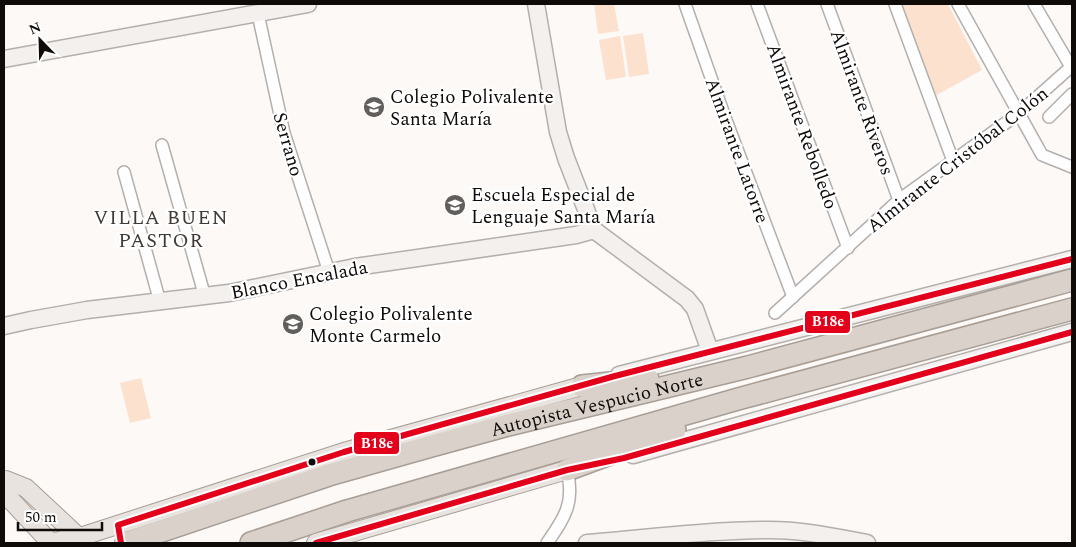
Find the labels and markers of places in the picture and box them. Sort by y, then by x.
place label: Colegio Polivalente Santa María [390,83,554,134]
school or university icon: Colegio Polivalente Santa María [362,95,386,119]
place label: Escuela Especial de Lenguaje Santa María [471,181,656,232]
school or university icon: Escuela Especial de Lenguaje Santa María [443,193,467,217]
place label: Colegio Polivalente Monte Carmelo [309,300,473,351]
school or university icon: Colegio Polivalente Monte Carmelo [281,312,305,336]
unlabelled marker [307,457,317,467]

